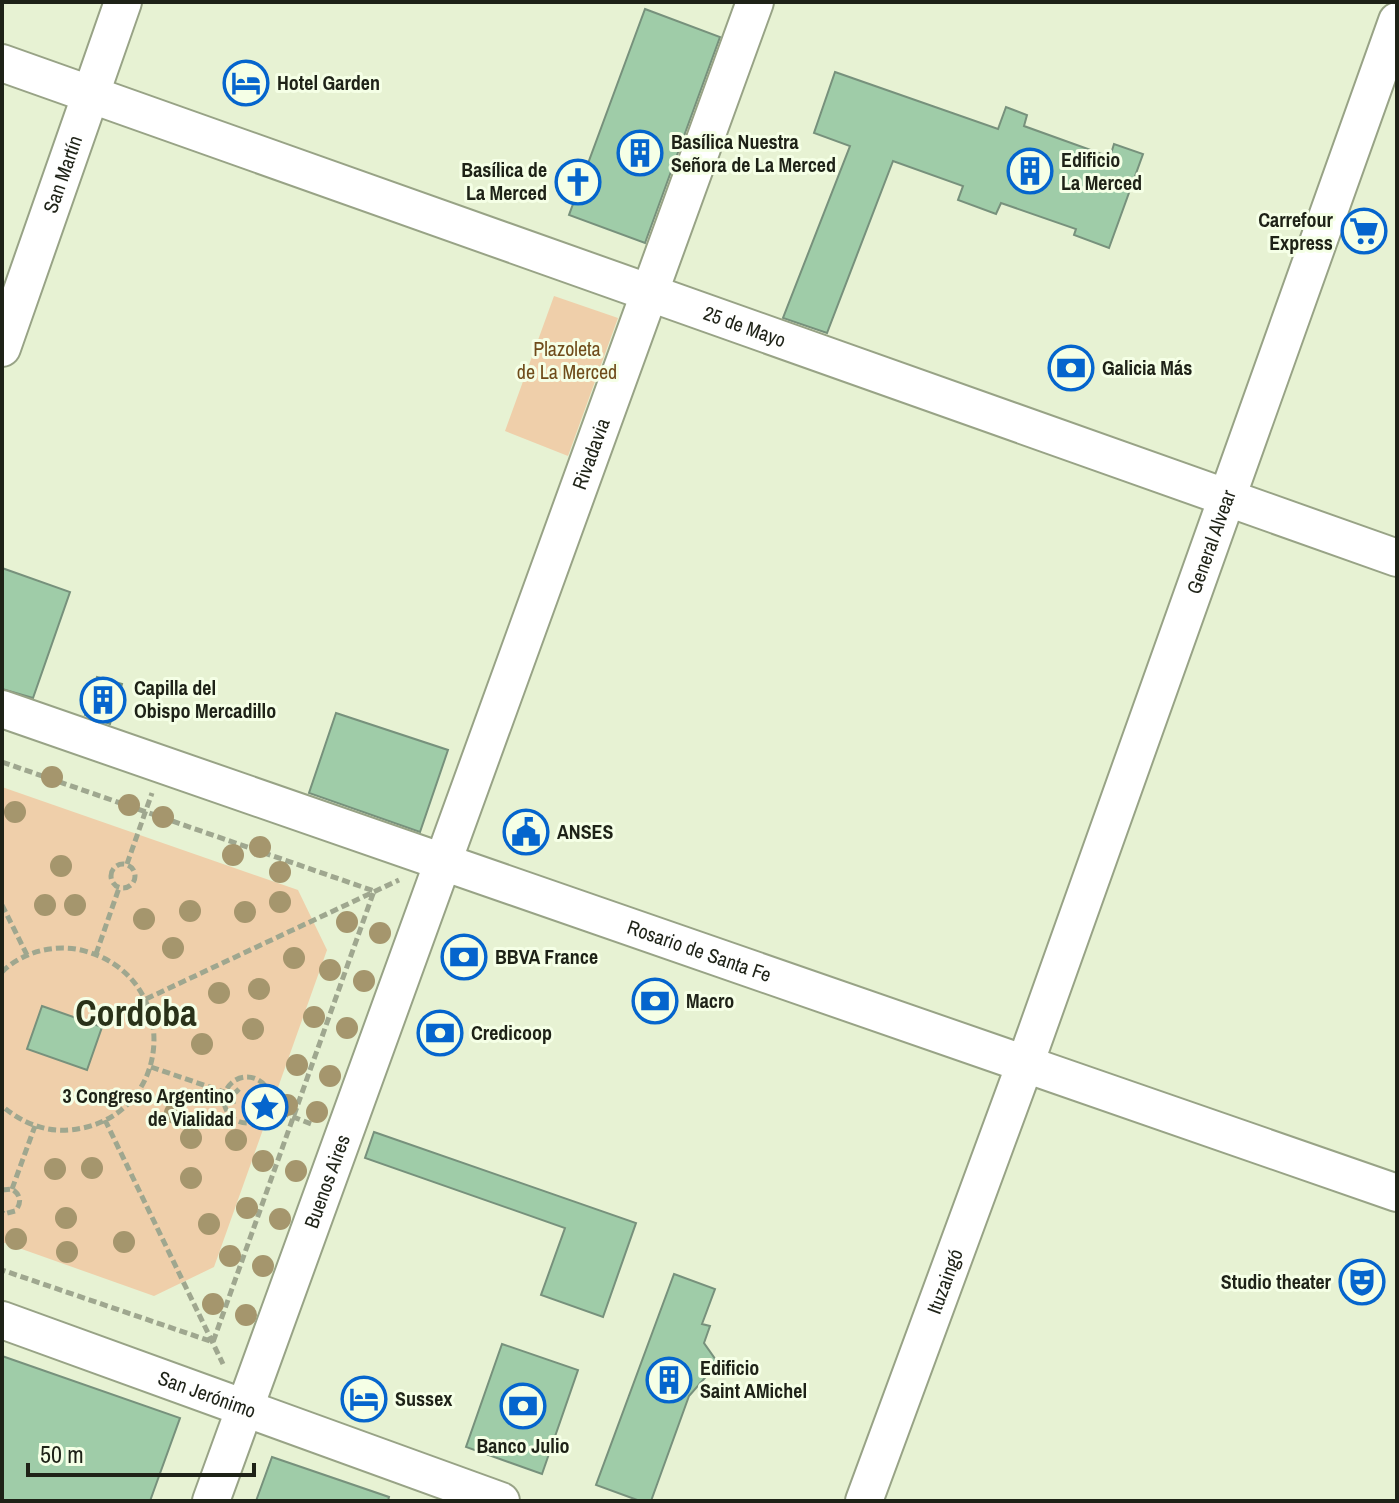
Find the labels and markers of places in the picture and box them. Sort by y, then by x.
hotel icon: Hotel Garden [222,59,270,107]
place label: Hotel Garden [277,69,380,96]
place label: Basílica Nuestra Señora de La Merced [671,128,836,178]
building icon: Basílica Nuestra Señora de La Merced [616,129,664,177]
place label: Edificio La Merced [1061,146,1142,196]
building icon: Edificio La Merced [1006,147,1054,195]
place label: Basílica de La Merced [461,156,547,206]
church icon: Basílica de La Merced [554,158,602,206]
place label: Carrefour Express [1258,206,1334,256]
supermarket icon: Carrefour Express [1340,207,1388,255]
bank icon: Galicia Más [1047,344,1095,392]
place label: Galicia Más [1102,354,1192,381]
place label: Capilla del Obispo Mercadillo [134,674,276,724]
building icon: Capilla del Obispo Mercadillo [79,676,127,724]
public building icon: ANSES [502,808,550,856]
place label: ANSES [557,818,614,845]
bank icon: BBVA France [440,933,488,981]
place label: BBVA France [495,943,598,970]
bank icon: Macro [631,977,679,1025]
place label: Macro [686,987,734,1014]
bank icon: Credicoop [416,1009,464,1057]
place label: Credicoop [471,1019,552,1046]
place label: 3 Congreso Argentino de Vialidad [62,1082,234,1132]
place icon: 3 Congreso Argentino de Vialidad [241,1083,289,1131]
theatre icon: Studio theater [1338,1258,1386,1306]
place label: Studio theater [1221,1268,1332,1295]
place label: Edificio Saint AMichel [700,1354,807,1404]
building icon: Edificio Saint AMichel [645,1356,693,1404]
hotel icon: Sussex [340,1375,388,1423]
bank icon: Banco Julio [499,1382,547,1430]
place label: Sussex [395,1385,453,1412]
place label: Banco Julio [477,1432,569,1459]

